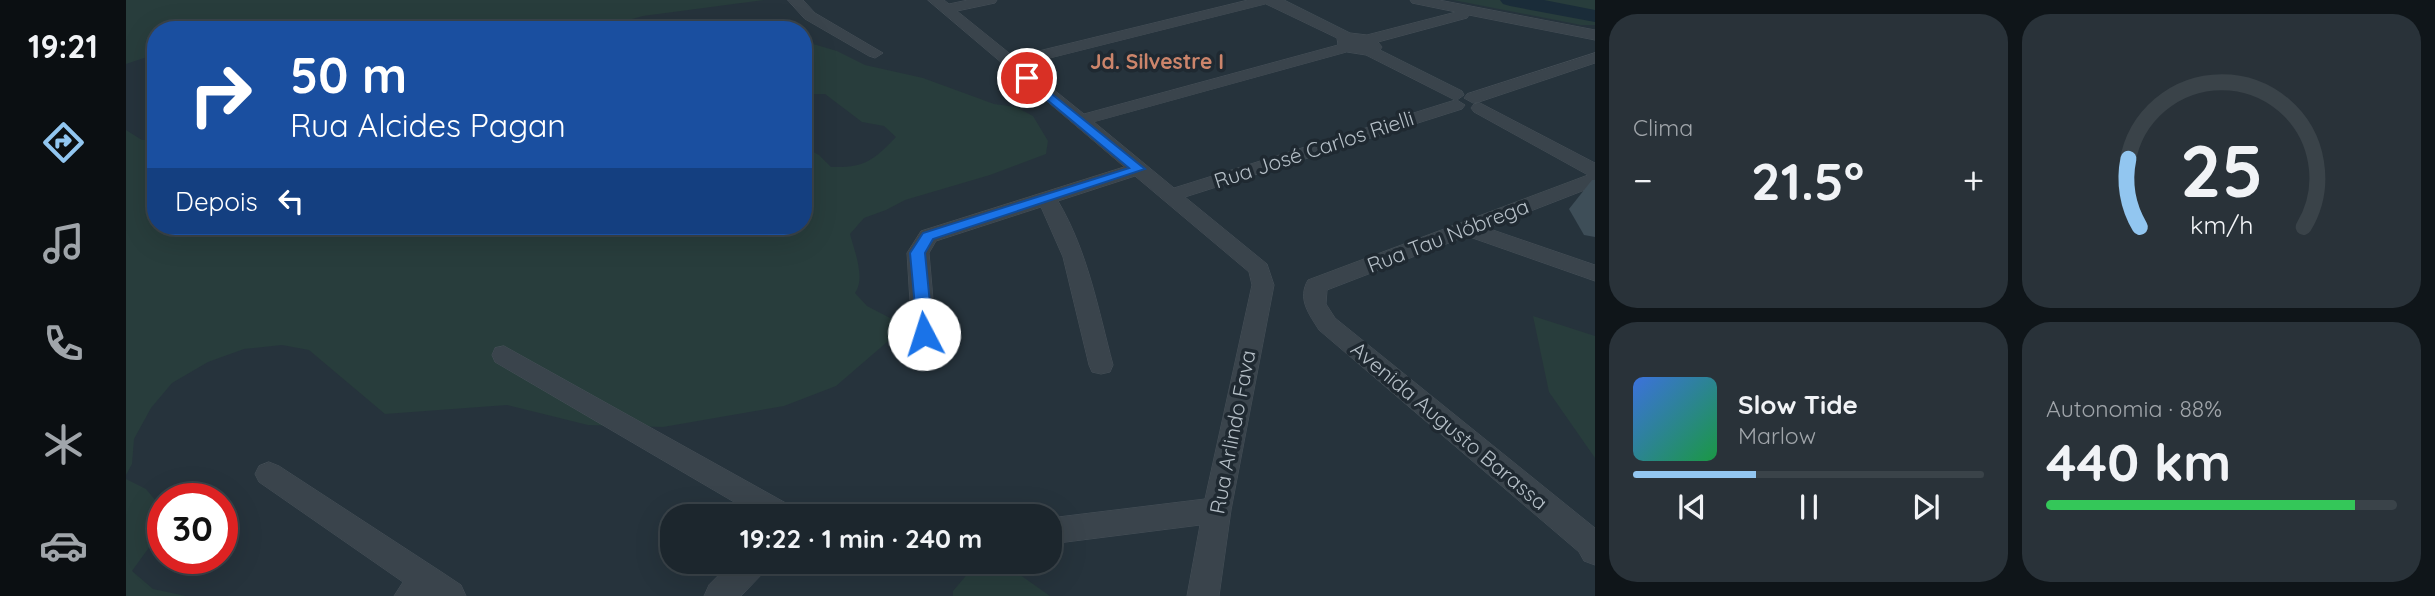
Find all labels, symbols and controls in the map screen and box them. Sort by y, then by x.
text: 19:21 [28,26,98,66]
text: 50 m [290,44,407,105]
pin [997,48,1057,108]
district label: Jd. Silvestre I [1090,48,1224,74]
icon: right [175,49,266,140]
icon: arrive [1008,59,1046,97]
street label: Rua José Carlos Rielli [1211,104,1417,194]
text: Rua Alcides Pagan [290,105,566,145]
text: Clima [1633,113,1693,142]
icon: directions [39,118,88,167]
text: 25 [2180,124,2263,215]
text: 21.5° [1751,148,1864,213]
text: − [1633,156,1653,204]
text: + [1963,156,1984,204]
icon: left [272,182,310,220]
text: Depois [175,185,258,218]
street label: Rua Tau Nóbrega [1363,192,1532,278]
text: km/h [2190,209,2253,240]
icon: music [39,219,88,268]
position arrow [887,297,961,371]
icon: phone [39,319,88,368]
street label: Avenida Augusto Barassa [1346,335,1553,515]
street label: Rua Arlindo Fava [1203,348,1261,516]
text: Slow Tide [1738,388,1858,421]
text: Autonomia · 88% [2046,394,2222,423]
icon: climate [39,420,88,469]
text: Marlow [1738,421,1816,450]
text: 440 km [2046,429,2231,494]
speed limit sign: 30 [147,483,238,574]
icon: previous [1673,488,1711,526]
icon: pause [1790,488,1828,526]
icon: next [1907,488,1945,526]
icon: car [39,521,88,570]
text: 19:22 · 1 min · 240 m [740,522,982,555]

